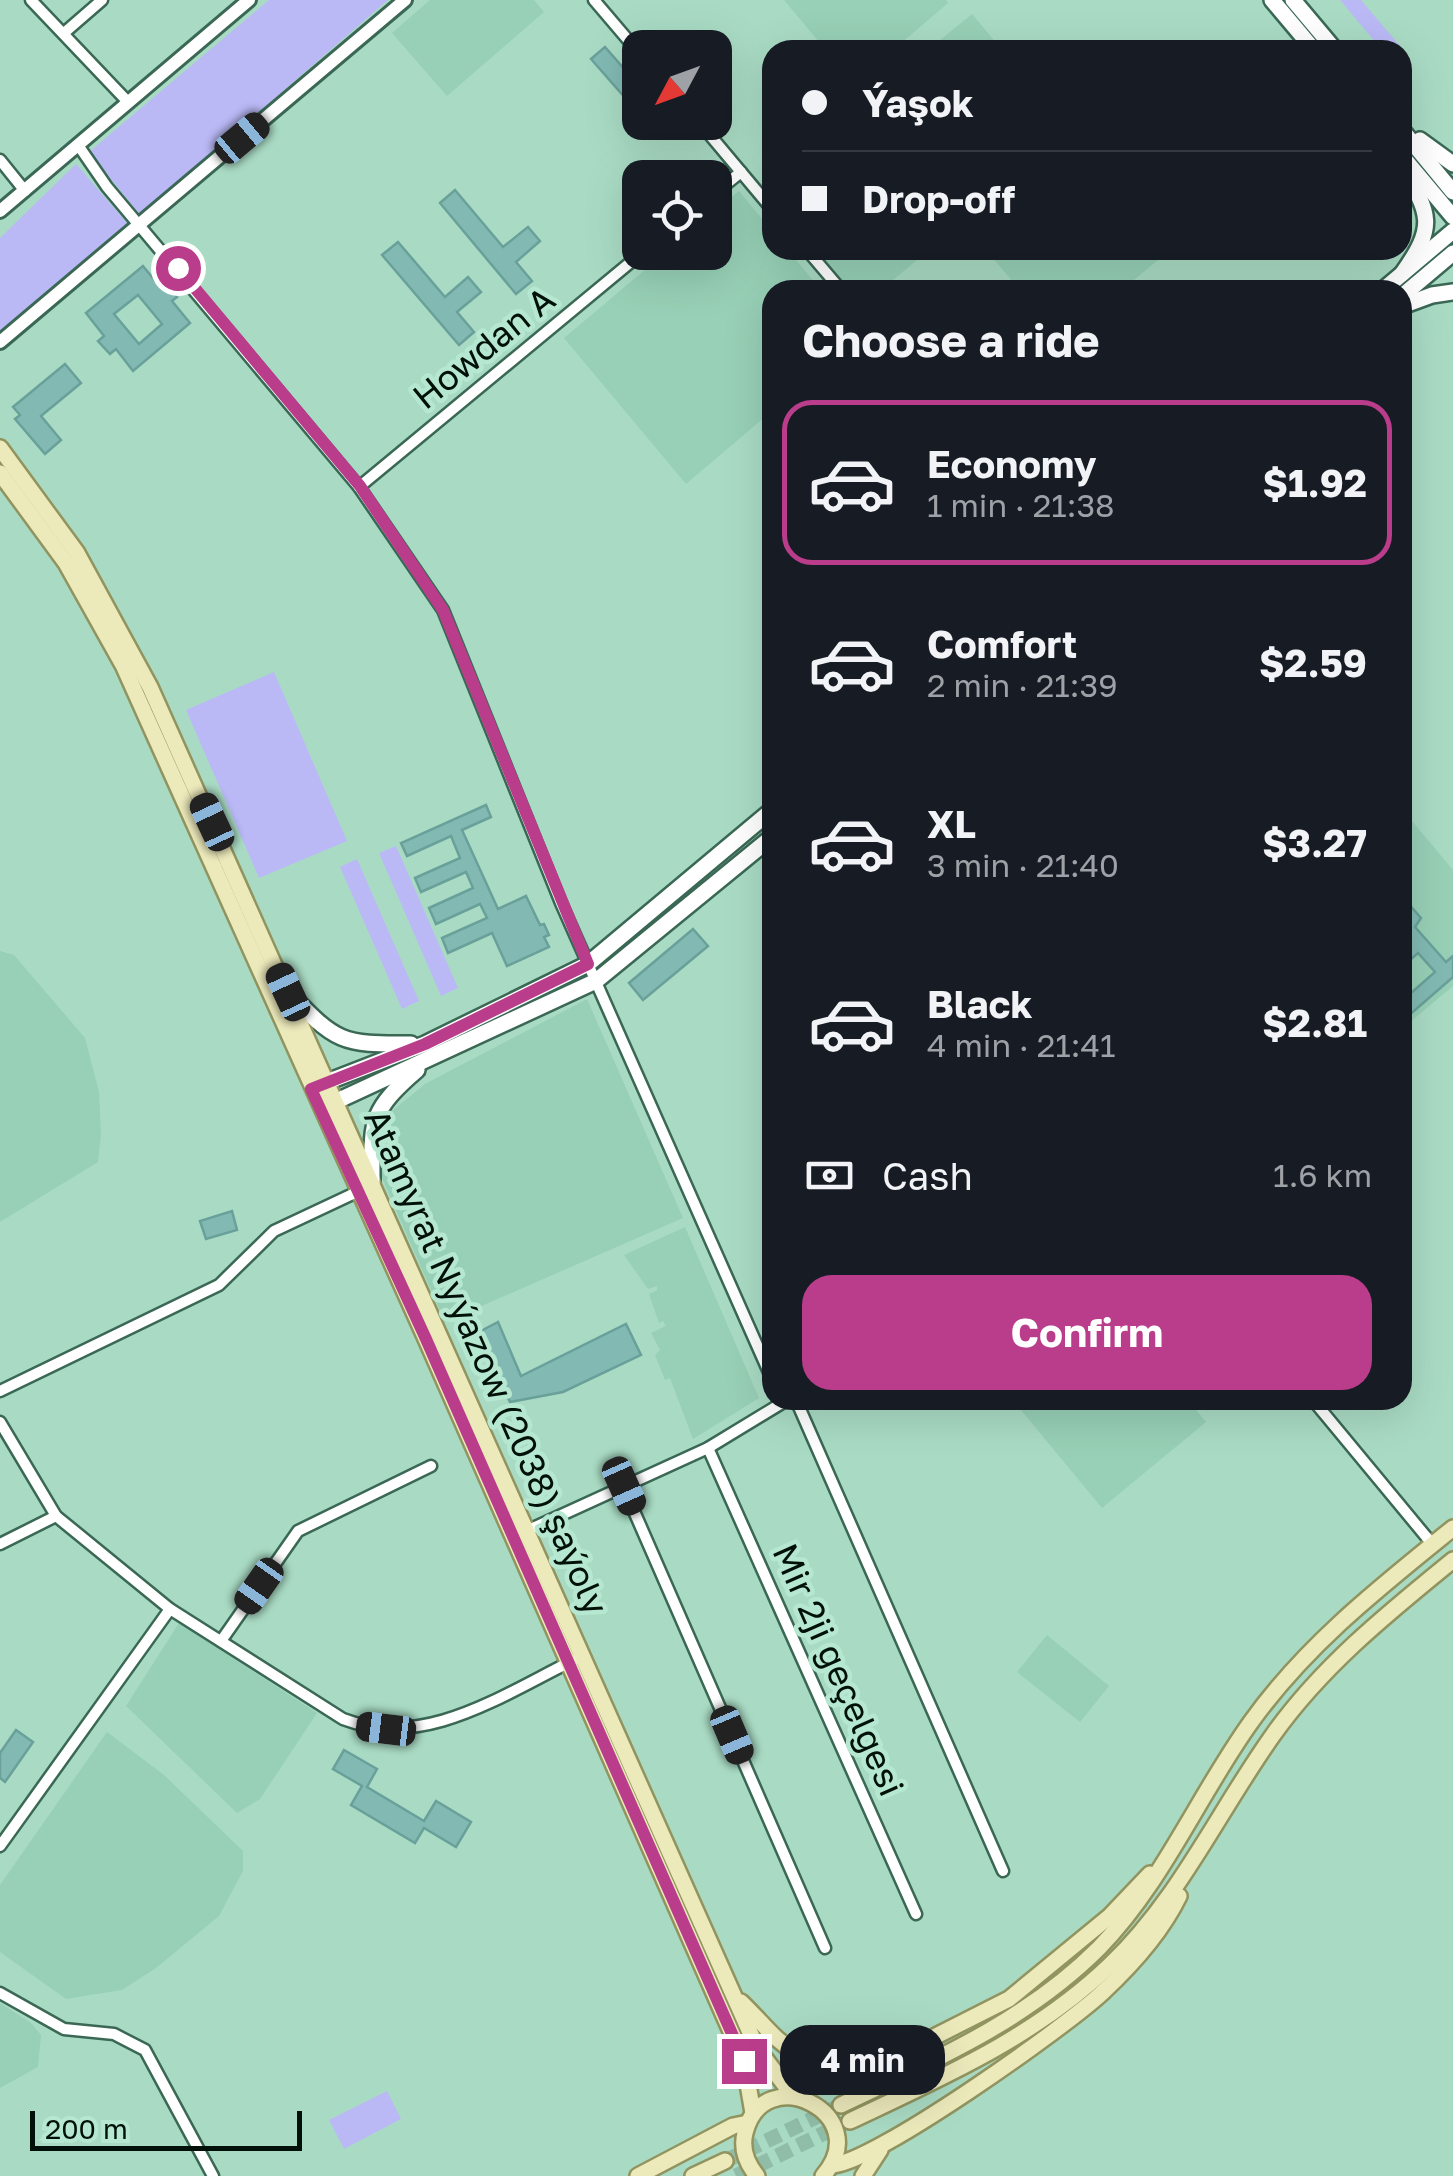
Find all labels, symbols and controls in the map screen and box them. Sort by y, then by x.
north arrow [622,30,732,140]
map controls [622,30,732,270]
text: Ýaşok [862,80,974,125]
car [209,107,275,169]
button: locate [622,160,732,270]
text: Drop-off [862,176,1015,221]
route start [156,246,201,291]
street label: Howdan A [404,277,563,417]
text: Choose a ride [802,313,1100,367]
icon: car [807,438,897,528]
text: Economy [927,441,1096,486]
text: $1.92 [1262,460,1367,505]
text: 1 min · 21:38 [927,486,1115,524]
icon: car [807,618,897,708]
text: Comfort [927,621,1077,666]
text: $2.59 [1259,640,1367,685]
text: 2 min · 21:39 [927,666,1118,704]
car [186,788,238,856]
icon: car [807,798,897,888]
text: XL [927,801,976,846]
text: $3.27 [1262,820,1367,865]
text: 3 min · 21:40 [927,846,1119,884]
car [262,958,314,1026]
icon: car [807,978,897,1068]
text: Black [927,981,1032,1026]
text: $2.81 [1262,1000,1367,1045]
text: 4 min · 21:41 [927,1026,1115,1064]
street label: Atamyrat Nyýazow (2038) şaýoly [356,1102,618,1621]
icon: cash [802,1148,857,1203]
text: Cash [882,1153,973,1198]
text: 1.6 km [1273,1156,1372,1194]
button: Confirm [802,1275,1372,1390]
car [598,1452,650,1520]
street label: Mir 2ji geçelgesi [765,1537,913,1802]
car [230,1553,288,1619]
car [706,1702,758,1768]
car [354,1710,418,1748]
callout: 4 min [779,2026,944,2096]
route end [722,2039,767,2084]
text: 4 min [820,2041,905,2079]
scale bar [30,2106,302,2150]
text: 200 m [45,2112,128,2145]

